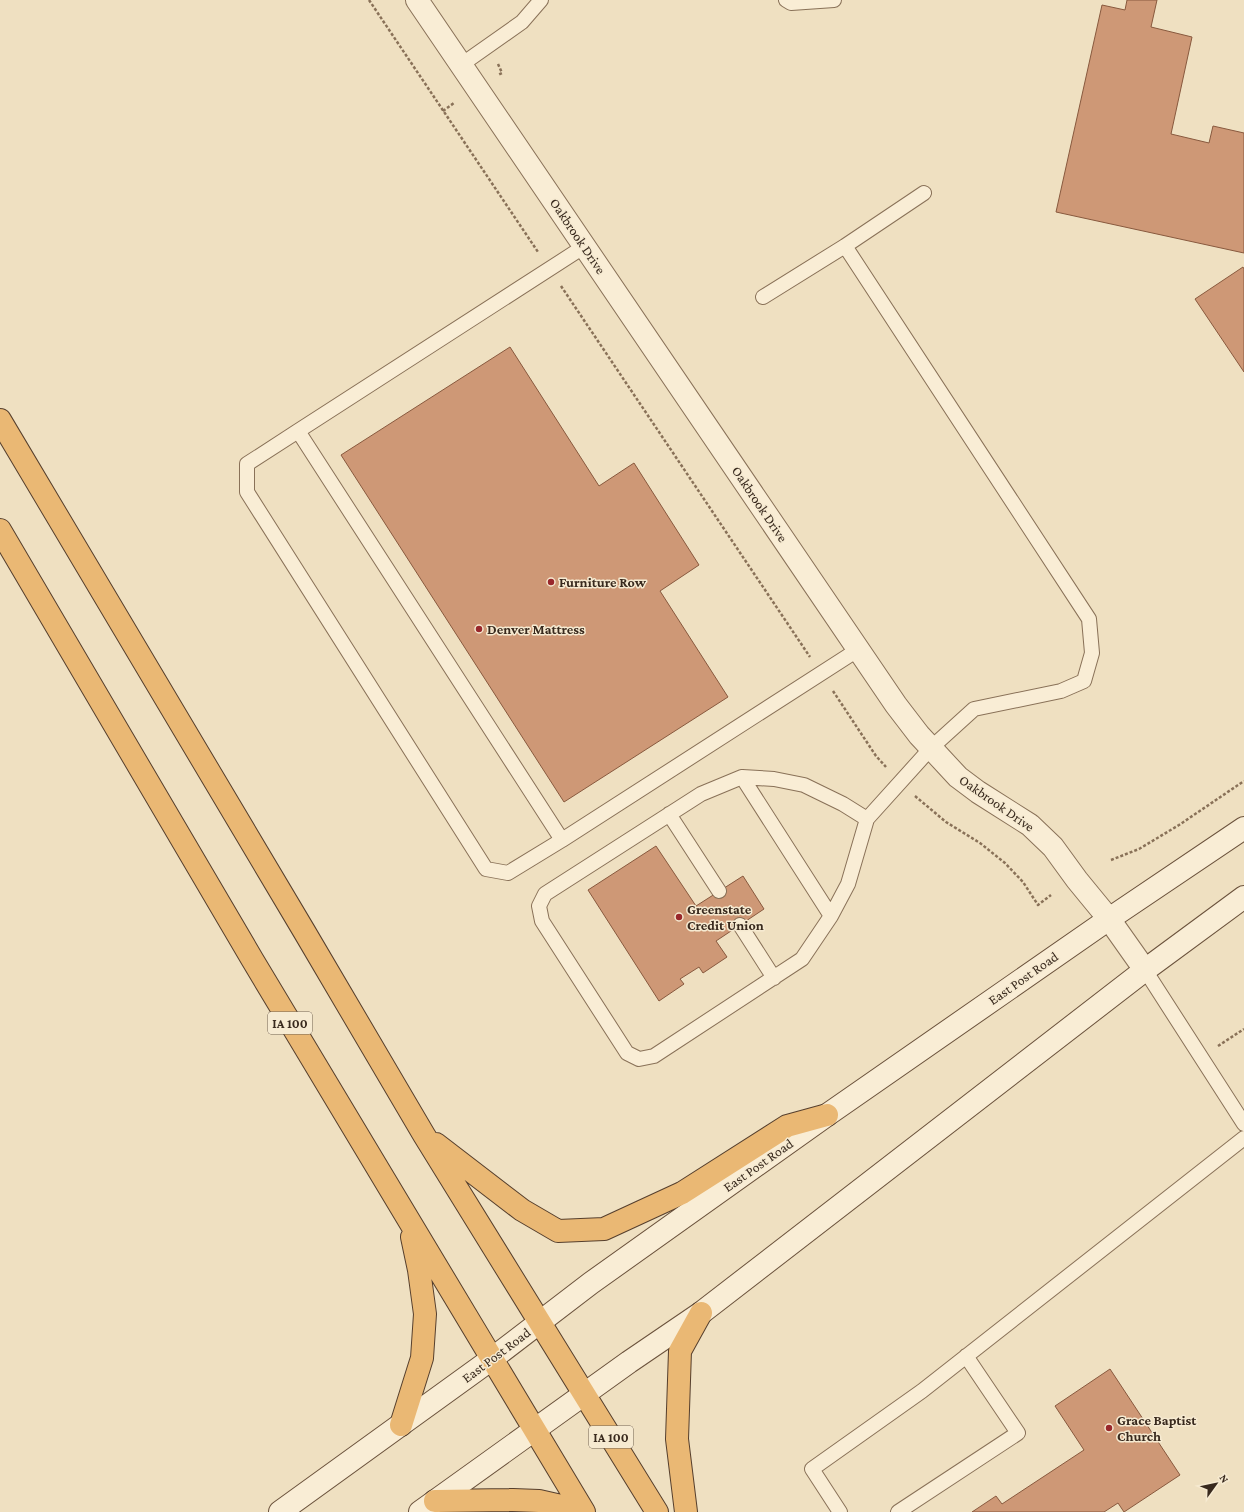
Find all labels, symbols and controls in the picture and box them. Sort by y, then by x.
street label: Oakbrook Drive [547,195,609,277]
street label: Oakbrook Drive [729,463,791,545]
place label: Furniture Row [559,574,647,590]
marker: Furniture Row [546,577,556,587]
place label: Denver Mattress [487,621,585,637]
marker: Denver Mattress [474,624,484,634]
street label: Oakbrook Drive [956,771,1038,835]
place label: Greenstate Credit Union [687,901,764,933]
marker: Greenstate Credit Union [674,912,684,922]
street label: East Post Road [985,948,1062,1008]
road number: IA 100 [268,1012,312,1034]
street label: East Post Road [720,1135,797,1195]
street label: East Post Road [459,1324,534,1386]
place label: Grace Baptist Church [1117,1412,1197,1444]
marker: Grace Baptist Church [1104,1423,1114,1433]
road number: IA 100 [589,1426,633,1448]
north arrow [1196,1464,1236,1504]
text: N [1217,1472,1232,1485]

